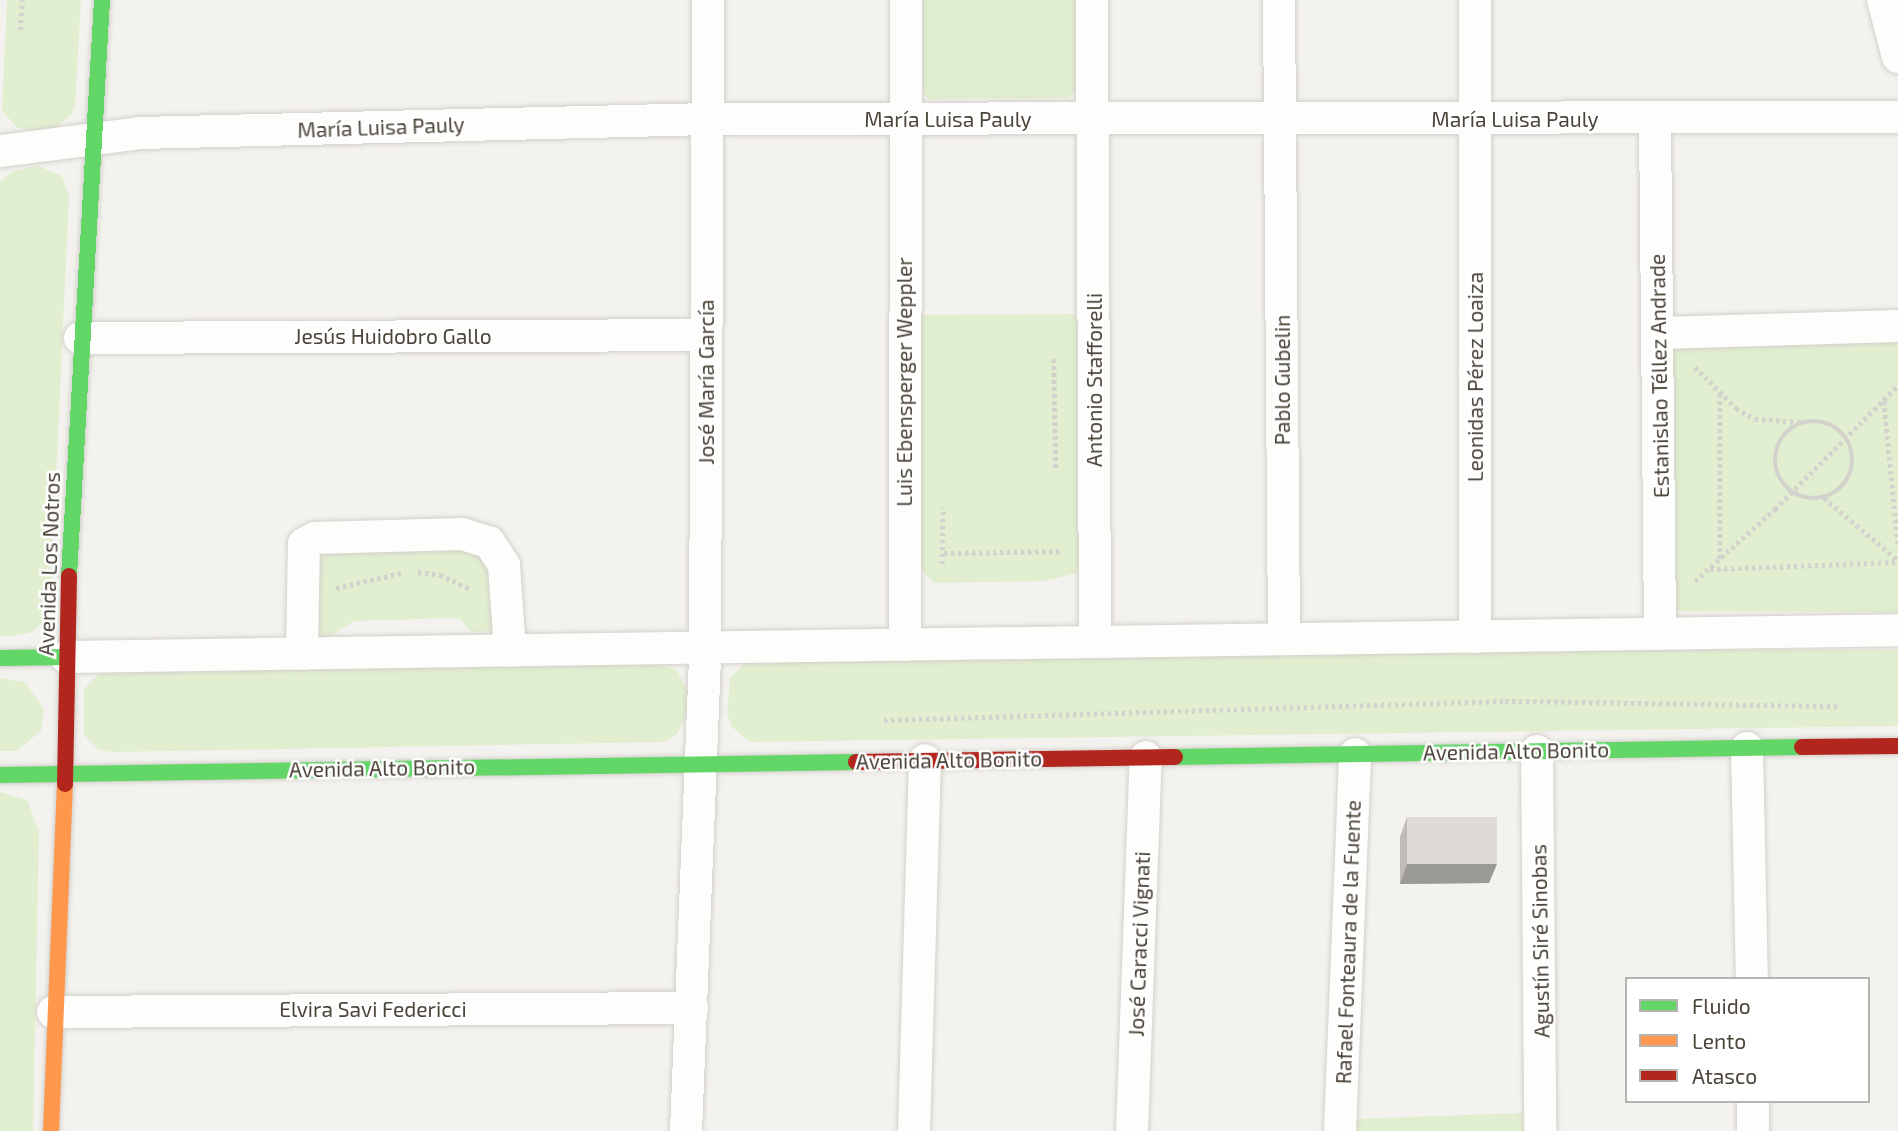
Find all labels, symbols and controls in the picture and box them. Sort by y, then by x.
street label: María Luisa Pauly [864,106,1032,132]
street label: María Luisa Pauly [1431,106,1599,132]
street label: María Luisa Pauly [297,111,465,143]
street label: Estanislao Téllez Andrade [1644,253,1674,499]
street label: Luis Ebensperger Weppler [891,257,917,507]
street label: Leonidas Pérez Loaiza [1462,272,1488,482]
street label: Antonio Stafforelli [1081,293,1107,467]
street label: José María García [693,299,719,465]
street label: Pablo Gubelin [1269,315,1295,445]
street label: Jesús Huidobro Gallo [294,323,492,349]
street label: Avenida Los Notros [33,472,65,656]
street label: Avenida Alto Bonito [1422,737,1610,765]
street label: Avenida Alto Bonito [855,746,1043,774]
street label: Avenida Alto Bonito [288,754,476,782]
street label: Rafael Fonteaura de la Fuente [1330,799,1366,1085]
street label: Agustín Siré Sinobas [1526,844,1554,1038]
street label: José Caracci Vignati [1123,851,1155,1037]
legend [1625,977,1870,1103]
text: Fluido [1692,993,1751,1018]
street label: Elvira Savi Federicci [279,996,467,1022]
text: Lento [1692,1028,1746,1053]
text: Atasco [1692,1063,1757,1088]

